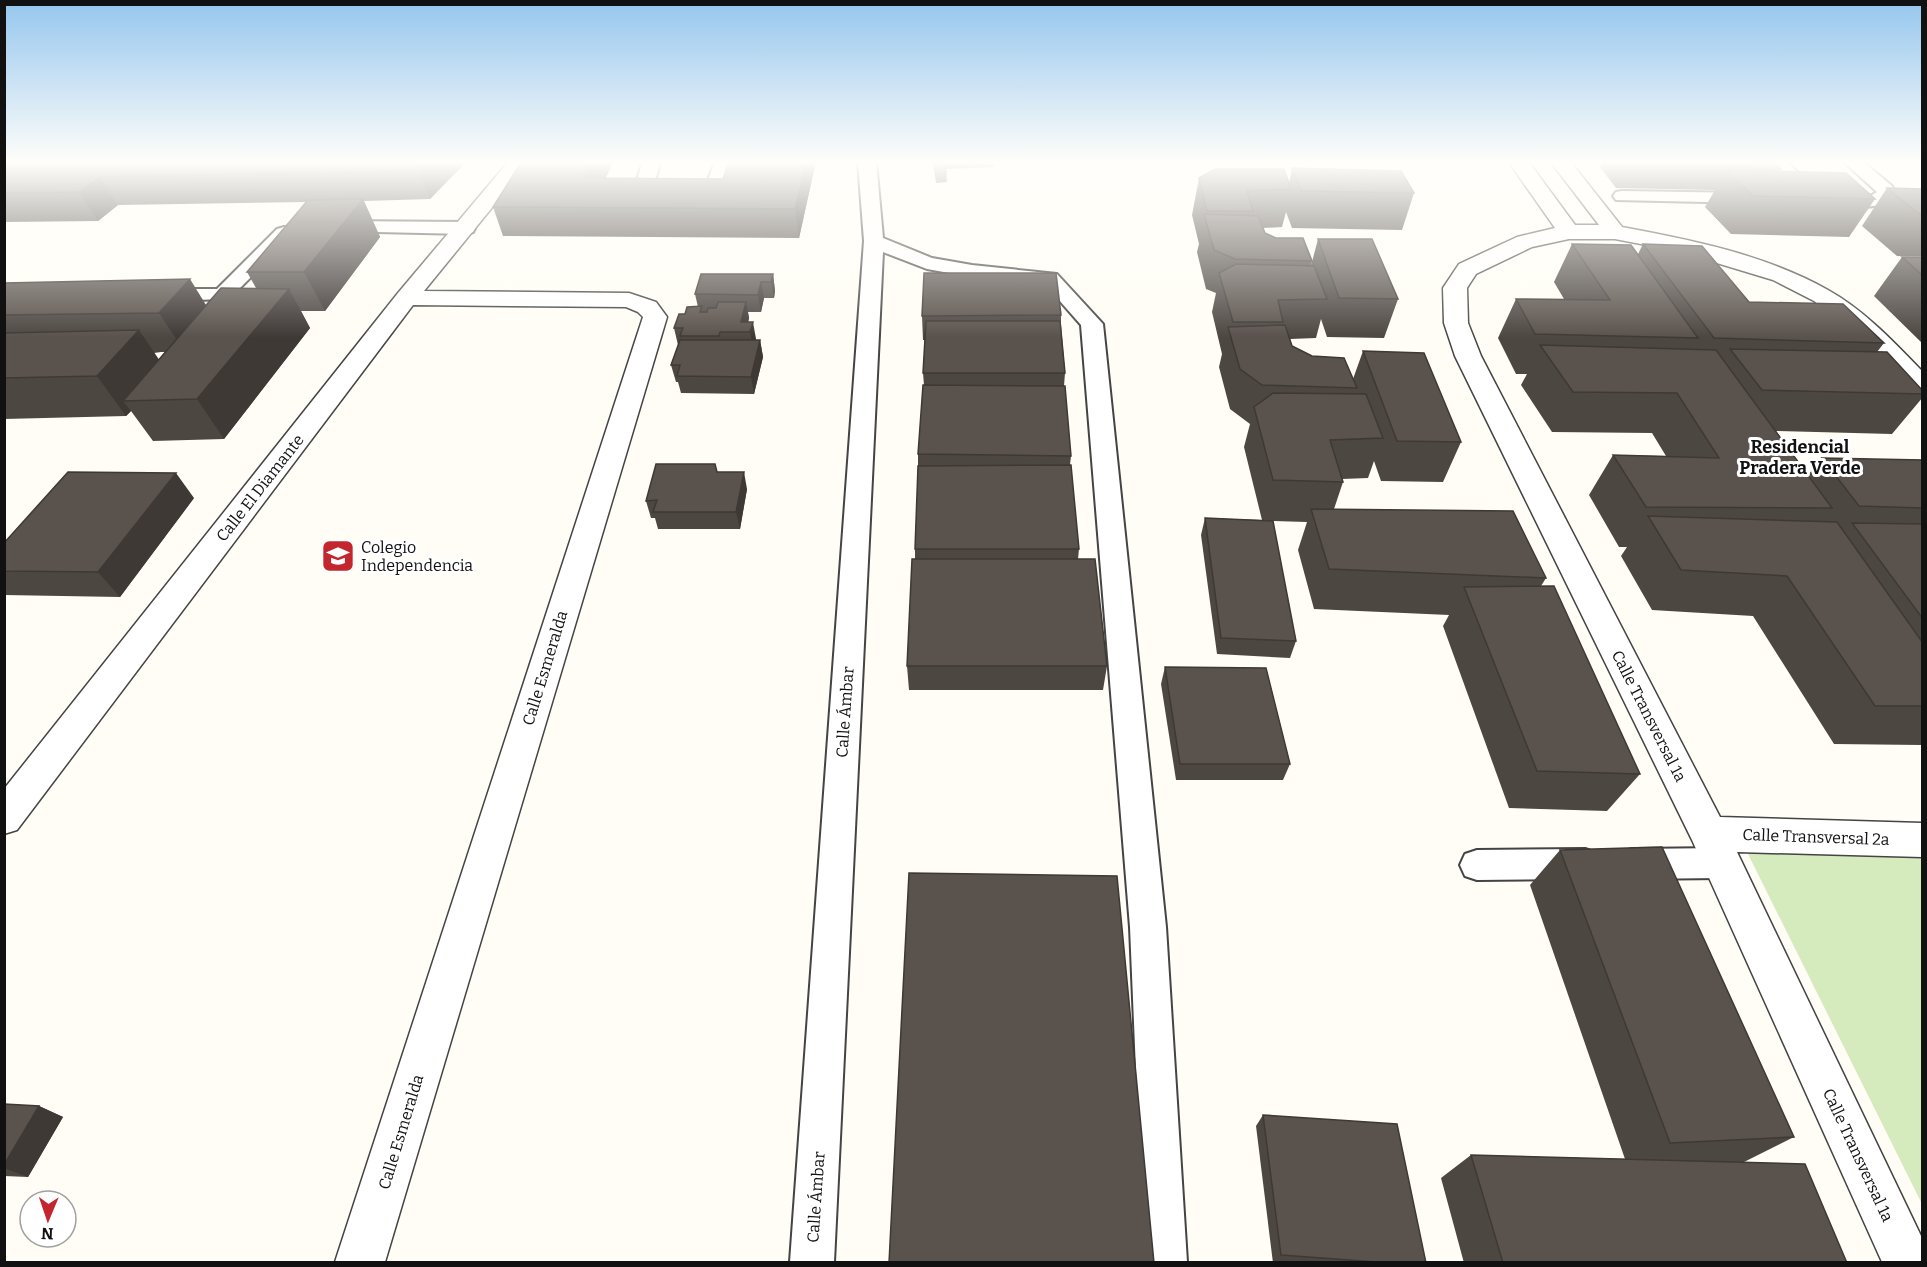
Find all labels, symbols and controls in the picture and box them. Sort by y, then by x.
street label: Calle El Diamante [212,431,308,545]
district label: Residencial Pradera Verde [1739,436,1861,479]
school or university icon: Colegio Independencia [320,538,356,574]
place label: Colegio Independencia [361,538,473,575]
street label: Calle Esmeralda [518,608,572,728]
street label: Calle Transversal 1a [1608,647,1690,785]
street label: Calle Ámbar [831,666,858,758]
street label: Calle Transversal 2a [1742,825,1890,849]
street label: Calle Esmeralda [374,1072,428,1192]
street label: Calle Transversal 1a [1819,1085,1897,1225]
street label: Calle Ámbar [802,1151,829,1243]
north arrow [18,1189,78,1249]
text: N [41,1224,54,1243]

